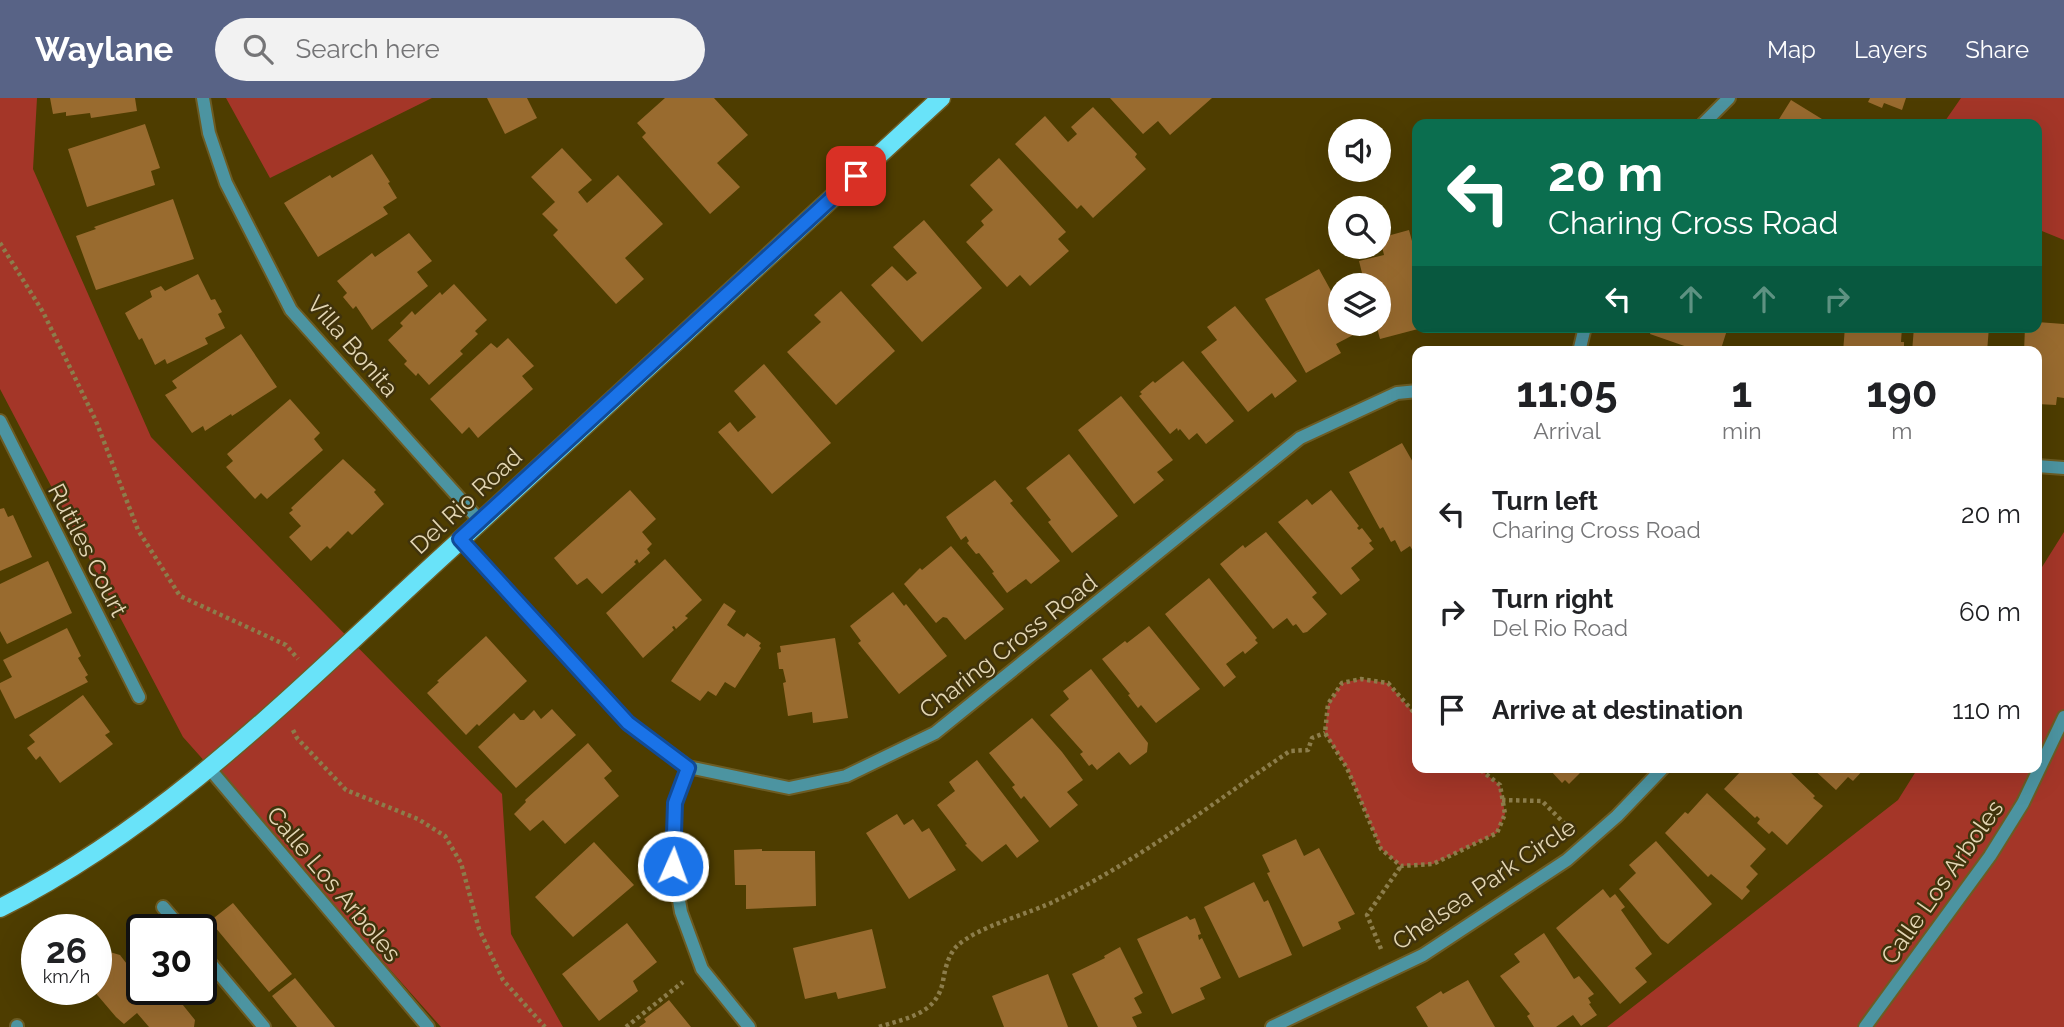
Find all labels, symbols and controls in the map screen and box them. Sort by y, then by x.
search box [215,18,705,81]
text: Waylane [35,30,173,69]
icon: search [239,30,277,68]
text: Search here [295,34,440,64]
text: Map [1767,35,1816,64]
text: Layers [1854,35,1927,64]
text: Share [1965,35,2029,64]
map controls [1328,119,1391,336]
button: sound [1328,119,1391,182]
text: 20 m [1548,145,1663,202]
pin [826,146,886,206]
icon: left [1433,147,1524,238]
icon: arrive [837,157,875,195]
button: search [1328,196,1391,259]
text: Charing Cross Road [1548,204,1838,241]
button: layers [1328,273,1391,336]
icon: left [1599,280,1637,318]
icon: ahead [1672,280,1710,318]
icon: ahead [1745,280,1783,318]
icon: right [1818,280,1856,318]
street label: Villa Bonita [301,290,405,402]
text: 11:05 [1517,368,1617,417]
text: 1 [1731,368,1752,417]
text: 190 [1866,368,1937,417]
text: Arrival [1533,417,1601,444]
text: min [1722,417,1762,444]
text: m [1891,417,1912,444]
street label: Del Rio Road [404,442,528,560]
street label: Ruttles Court [42,479,134,621]
text: Turn left [1492,486,1598,516]
icon: left [1433,495,1471,533]
text: 20 m [1961,499,2021,529]
text: Charing Cross Road [1492,516,1701,543]
street label: Charing Cross Road [913,568,1103,724]
text: Turn right [1492,584,1613,614]
icon: right [1433,593,1471,631]
text: 60 m [1959,597,2021,627]
text: Del Rio Road [1492,614,1628,641]
icon: arrive [1433,691,1471,729]
text: Arrive at destination [1492,695,1743,725]
text: 110 m [1952,695,2021,725]
street label: Calle Los Arboles [1875,794,2009,970]
street label: Calle Los Arboles [261,800,407,968]
street label: Chelsea Park Circle [1387,812,1581,956]
position arrow [636,829,710,903]
speed limit sign: 30 [126,914,217,1005]
text: 26 [46,930,87,971]
text: km/h [43,966,90,987]

